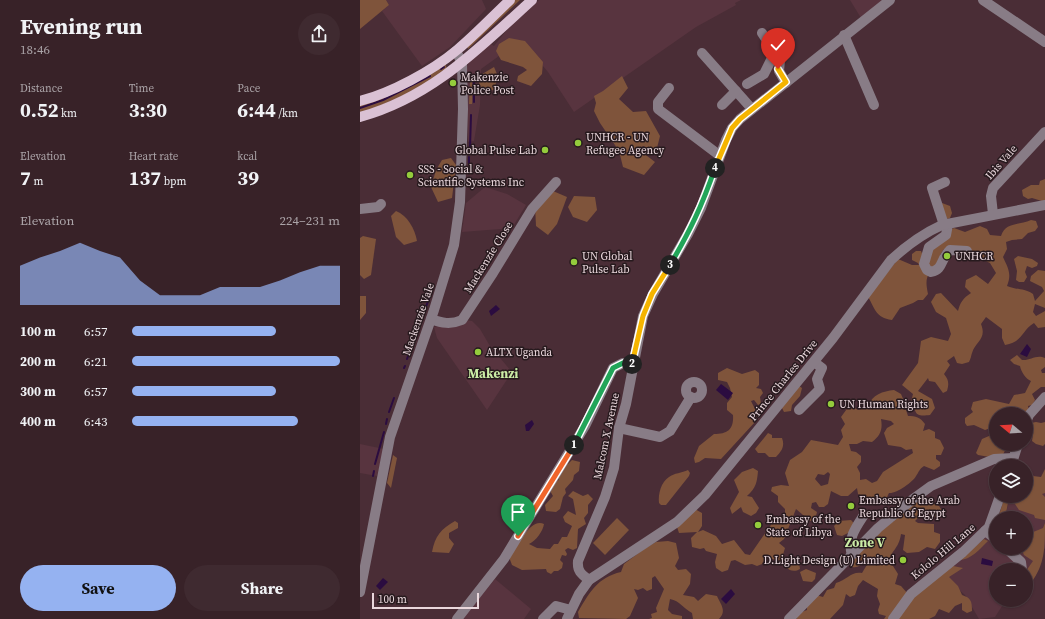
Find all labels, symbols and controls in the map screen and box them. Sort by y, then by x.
text: Evening run [20,11,143,41]
button: share [298,13,340,55]
pin [761,28,795,69]
icon: check [767,34,789,56]
text: 18:46 [20,41,50,58]
place label: Makenzie Police Post [461,70,514,98]
marker: Makenzie Police Post [448,78,458,88]
text: Distance [20,81,63,96]
text: Time [129,81,154,96]
text: Pace [237,81,260,96]
text: 0.52 [20,96,59,124]
text: 3:30 [129,96,167,124]
text: 6:44 [237,96,276,124]
text: km [59,106,77,121]
text: /km [276,106,298,121]
place label: UNHCR - UN Refugee Agency [586,130,665,158]
marker: UNHCR - UN Refugee Agency [573,138,583,148]
street label: Ibis Vale [982,141,1021,183]
place label: Global Pulse Lab [455,143,537,158]
marker: Global Pulse Lab [540,145,550,155]
text: Elevation [20,149,66,164]
text: Heart rate [129,149,178,164]
text: kcal [237,149,257,164]
pin: 4 [705,158,725,178]
text: 4 [712,160,718,175]
place label: SSS - Social & Scientific Systems Inc [418,162,525,190]
text: 7 [20,164,31,192]
text: 137 [129,164,161,192]
text: 39 [237,164,259,192]
marker: SSS - Social & Scientific Systems Inc [405,170,415,180]
text: m [31,174,43,189]
text: bpm [161,174,186,189]
text: Elevation [20,212,74,229]
text: 224–231 m [280,212,340,229]
street label: Mackenzie Close [460,218,517,296]
place label: UN Global Pulse Lab [582,249,632,277]
place label: UNHCR [955,249,993,264]
marker: UNHCR [942,251,952,261]
pin: 3 [660,255,680,275]
marker: UN Global Pulse Lab [569,257,579,267]
text: 3 [667,257,673,272]
street label: Mackenzie Vale [399,281,438,357]
text: 100 m [20,323,56,340]
text: 6:57 [84,323,107,340]
street label: Prince Charles Drive [746,336,821,424]
place label: ALTX Uganda [486,345,553,360]
marker: ALTX Uganda [473,347,483,357]
text: 200 m [20,353,56,370]
text: 6:21 [84,353,107,370]
pin: 2 [622,354,642,374]
text: 2 [629,356,635,371]
district label: Makenzi [468,365,518,382]
text: 300 m [20,383,56,400]
text: 6:57 [84,383,107,400]
street label: Malcom X Avenue [590,391,623,481]
place label: UN Human Rights [839,397,928,412]
marker: UN Human Rights [826,399,836,409]
north arrow [989,407,1033,451]
map controls [989,407,1033,607]
text: 400 m [20,413,56,430]
text: 6:43 [84,413,107,430]
pin: 1 [564,435,584,455]
text: 1 [571,437,577,452]
button: layers [989,459,1033,503]
place label: Embassy of the Arab Republic of Egypt [859,493,960,521]
pin [501,495,535,536]
icon: arrive [507,501,529,523]
marker: Embassy of the Arab Republic of Egypt [846,501,856,511]
button: + [989,511,1033,555]
place label: Embassy of the State of Libya [766,512,841,540]
marker: Embassy of the State of Libya [753,520,763,530]
street label: Kololo Hill Lane [908,520,979,583]
district label: Zone V [845,534,886,551]
place label: D.Light Design (U) Limited [764,553,896,568]
marker: D.Light Design (U) Limited [898,555,908,565]
button: − [989,563,1033,607]
button: Save [20,565,176,611]
button: Share [184,565,340,611]
scale bar [372,591,479,610]
text: 100 m [378,592,407,607]

